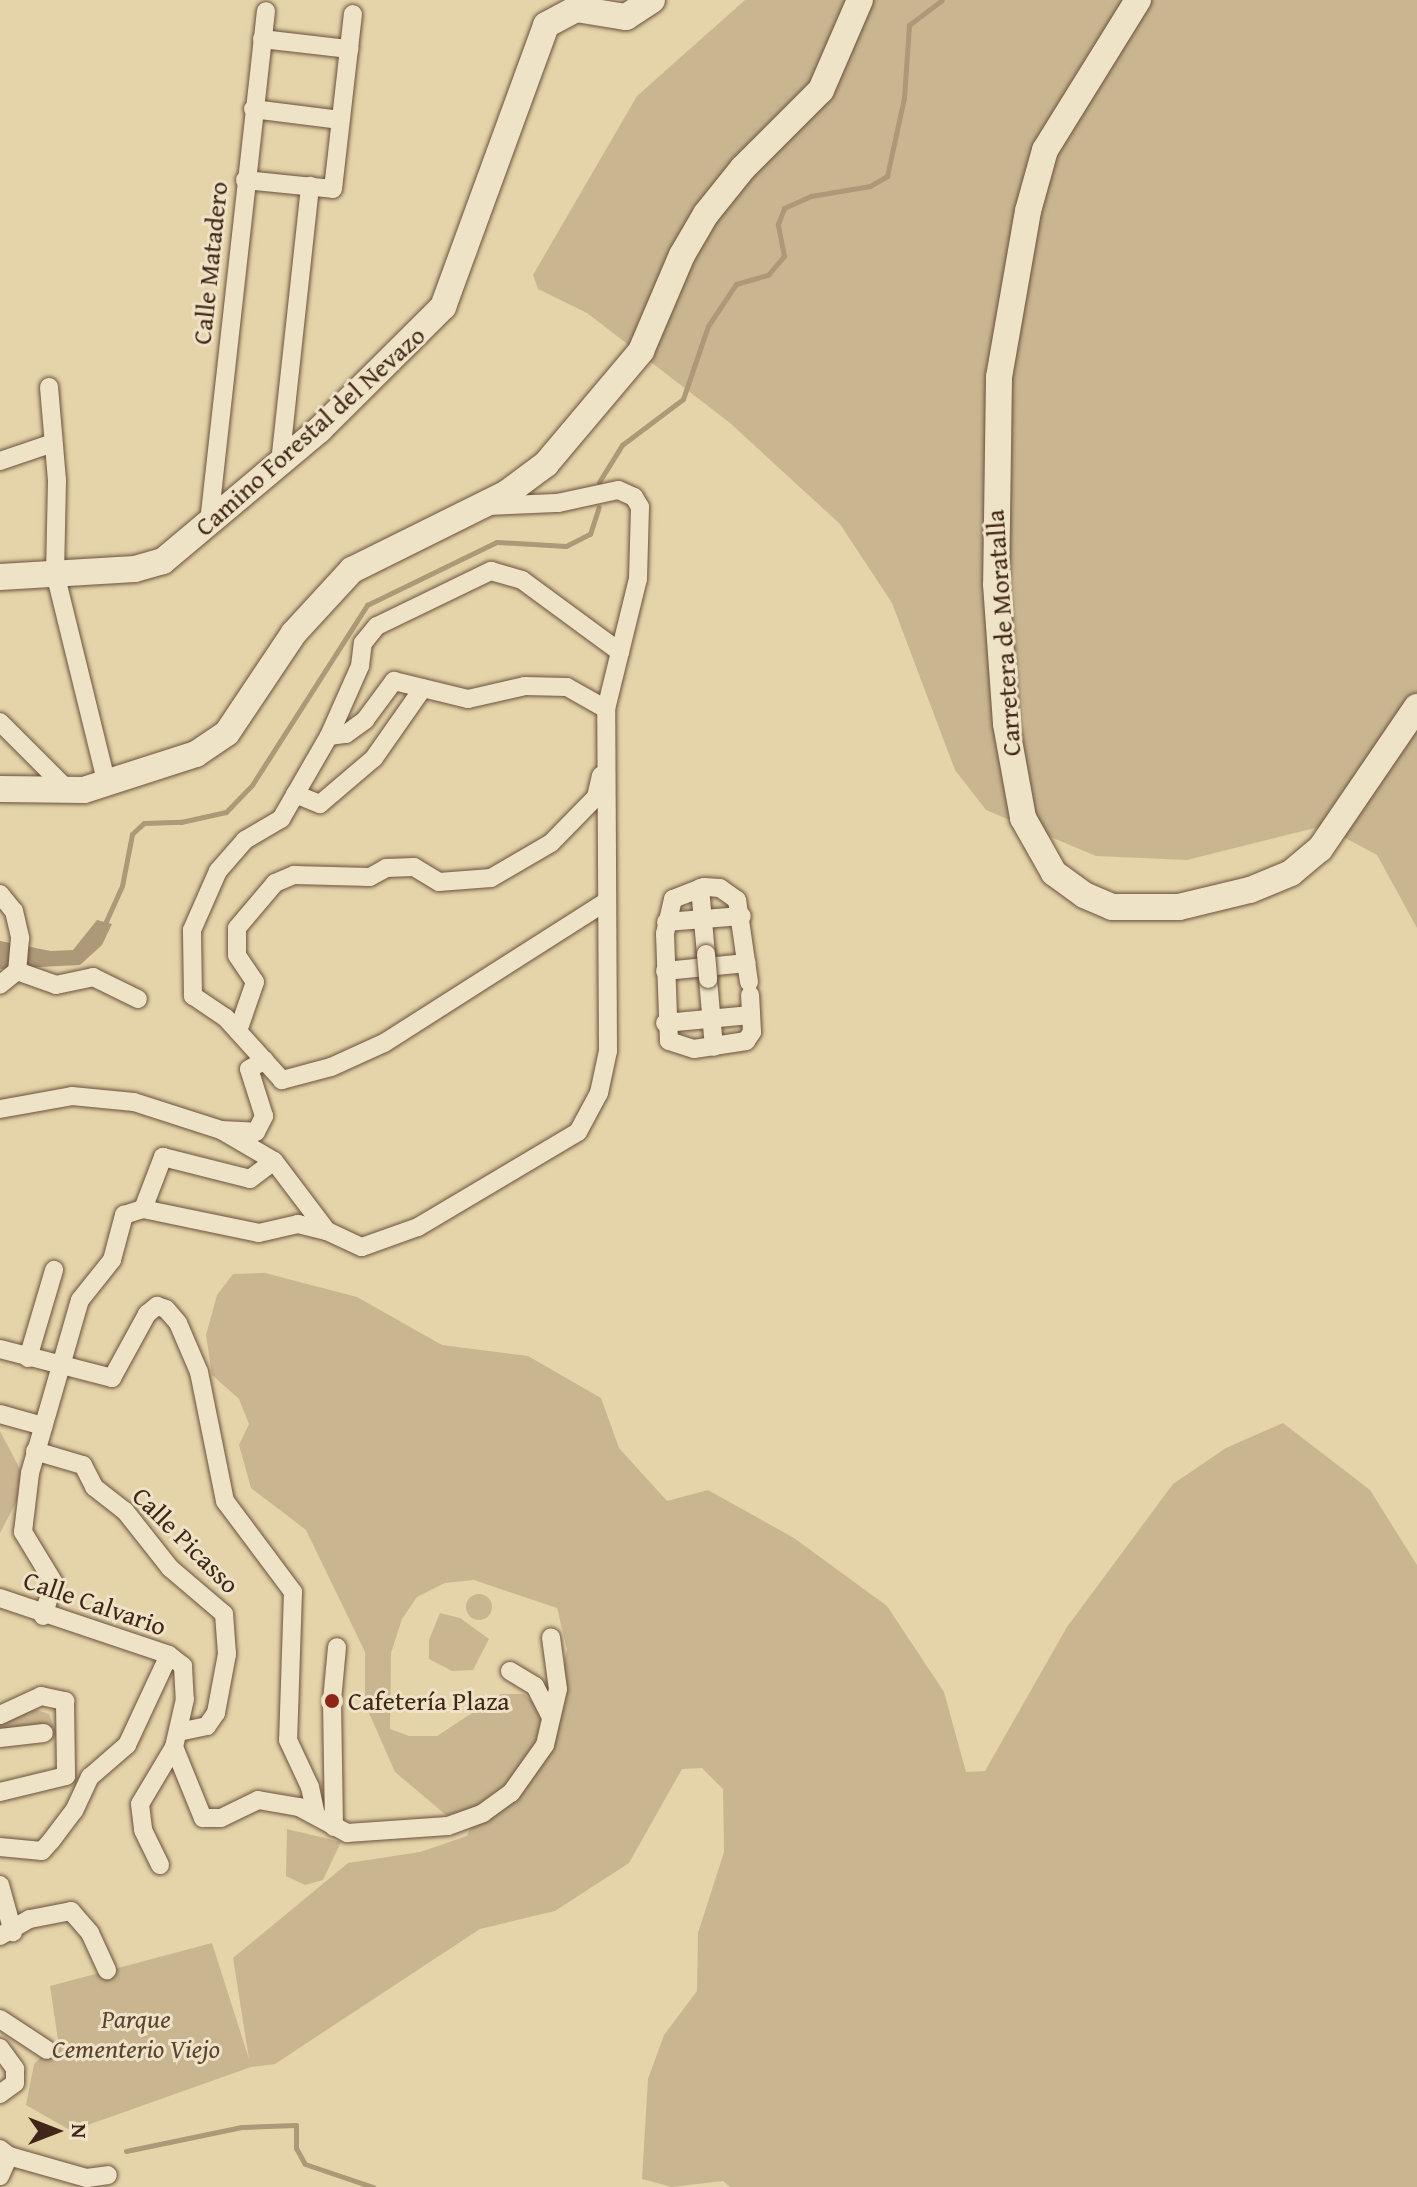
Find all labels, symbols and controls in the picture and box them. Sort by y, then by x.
street label: Calle Matadero [186,180,234,346]
street label: Camino Forestal del Nevazo [189,320,431,542]
street label: Carretera de Moratalla [979,509,1027,757]
street label: Calle Picasso [126,1480,246,1600]
street label: Calle Calvario [20,1564,170,1642]
place label: Cafetería Plaza [348,1685,510,1717]
marker: Cafetería Plaza [323,1692,341,1710]
park label: Parque Cementerio Viejo [52,2003,220,2064]
north arrow [16,2091,96,2171]
text: N [64,2124,96,2138]

